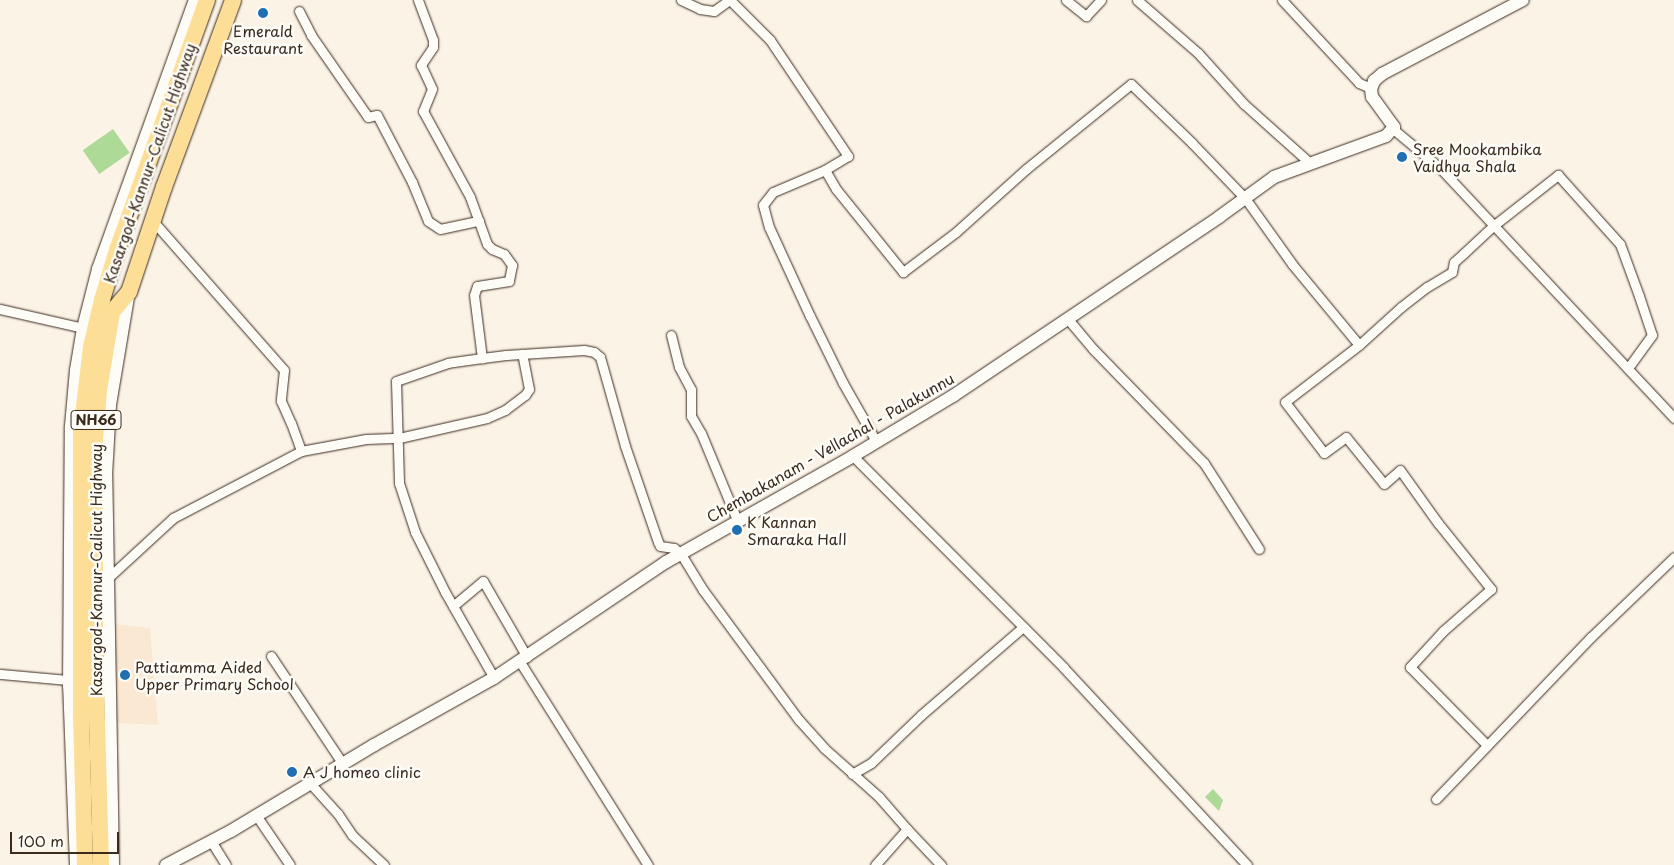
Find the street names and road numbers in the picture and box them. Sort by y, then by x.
street label: Kasargod-Kannur-Calicut Highway [99,40,199,286]
street label: Chembakanam - Vellachal - Palakunnu [703,368,957,526]
road number: NH66 [70,408,122,432]
street label: Kasargod-Kannur-Calicut Highway [87,443,105,697]

